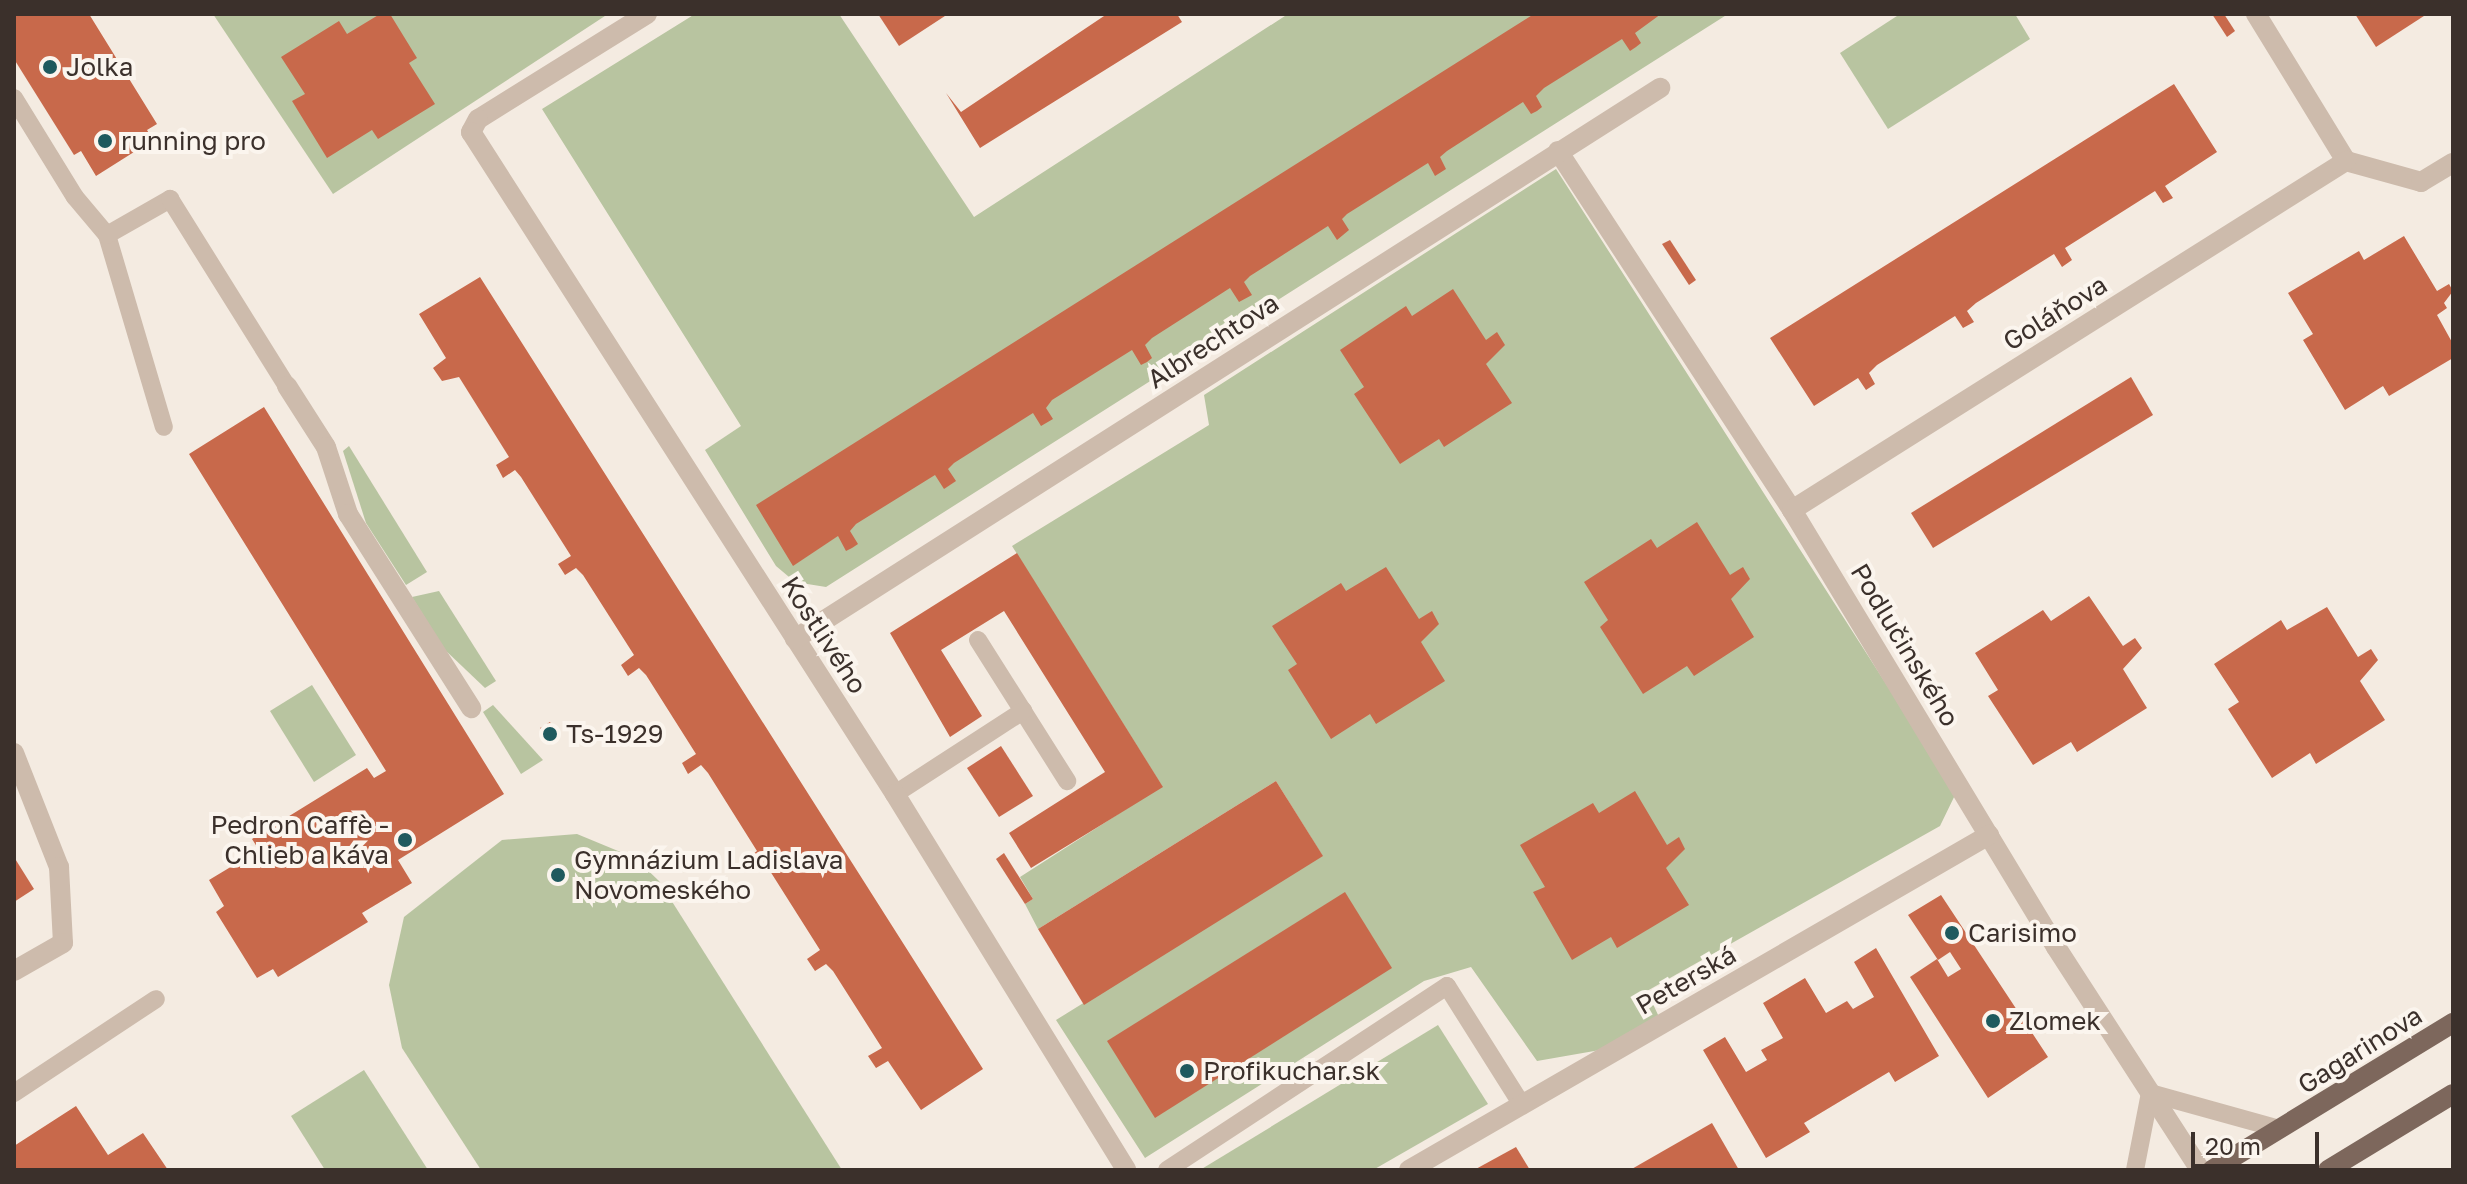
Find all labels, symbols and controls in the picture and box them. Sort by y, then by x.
place label: Jolka [66,51,133,83]
marker: Jolka [41,58,59,76]
place label: running pro [121,125,266,157]
marker: running pro [96,132,114,150]
street label: Goláňova [1997,269,2113,357]
street label: Albrechtova [1142,287,1284,395]
street label: Podlučinského [1844,558,1966,732]
street label: Kostlivého [775,571,873,699]
place label: Ts-1929 [566,718,663,750]
marker: Ts-1929 [541,725,559,743]
place label: Pedron Caffè - Chlieb a káva [210,809,389,870]
marker: Pedron Caffè - Chlieb a káva [396,831,414,849]
place label: Gymnázium Ladislava Novomeského [574,844,844,906]
marker: Gymnázium Ladislava Novomeského [549,866,567,884]
place label: Carisimo [1968,917,2077,949]
marker: Carisimo [1943,924,1961,942]
street label: Peterská [1630,939,1742,1021]
street label: Gagarinova [2292,1000,2428,1100]
place label: Zlomek [2009,1005,2101,1037]
marker: Zlomek [1984,1012,2002,1030]
place label: Profikuchar.sk [1203,1055,1380,1087]
marker: Profikuchar.sk [1178,1062,1196,1080]
scale bar [2195,1116,2323,1166]
text: 20 m [2205,1131,2261,1160]

